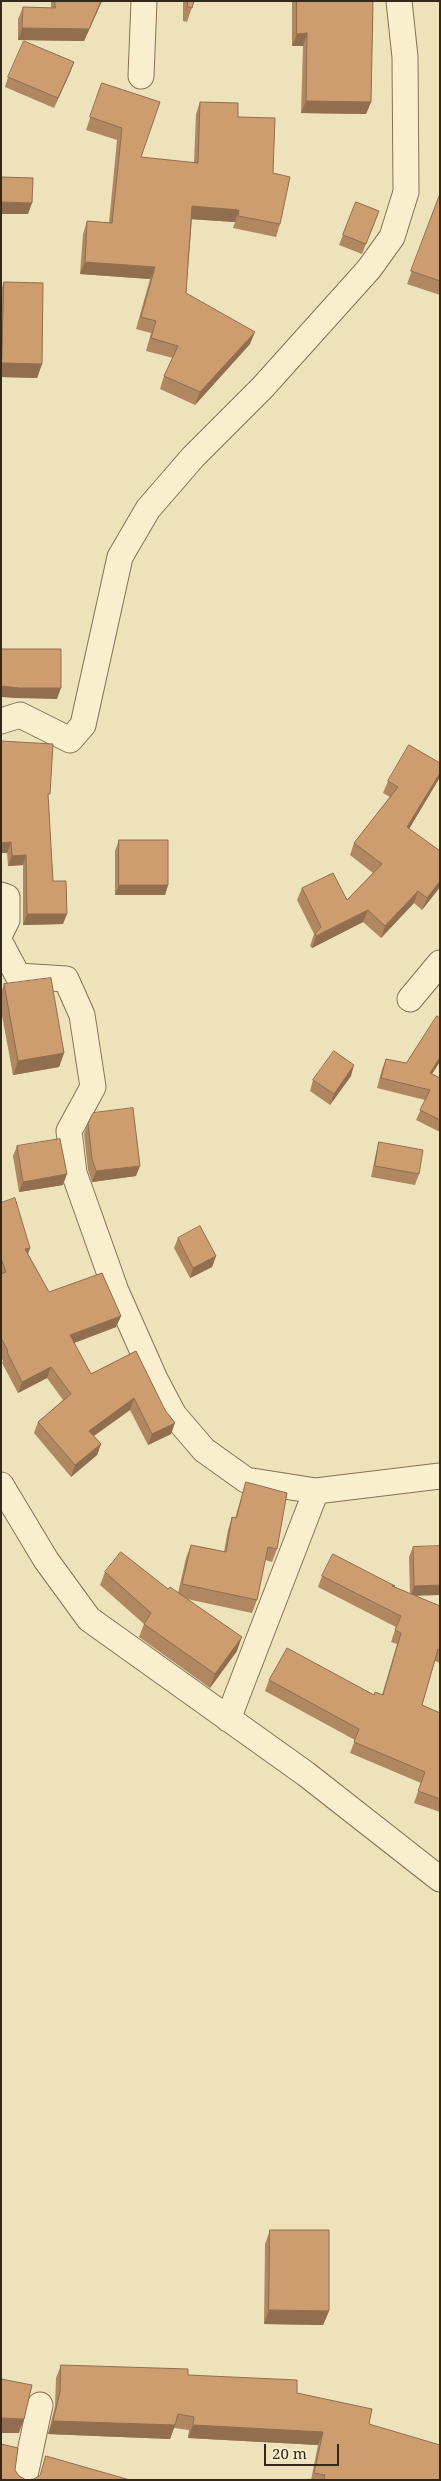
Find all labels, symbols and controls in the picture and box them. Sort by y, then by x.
scale bar [266,2434,341,2466]
text: 20 m [272,2443,307,2463]

